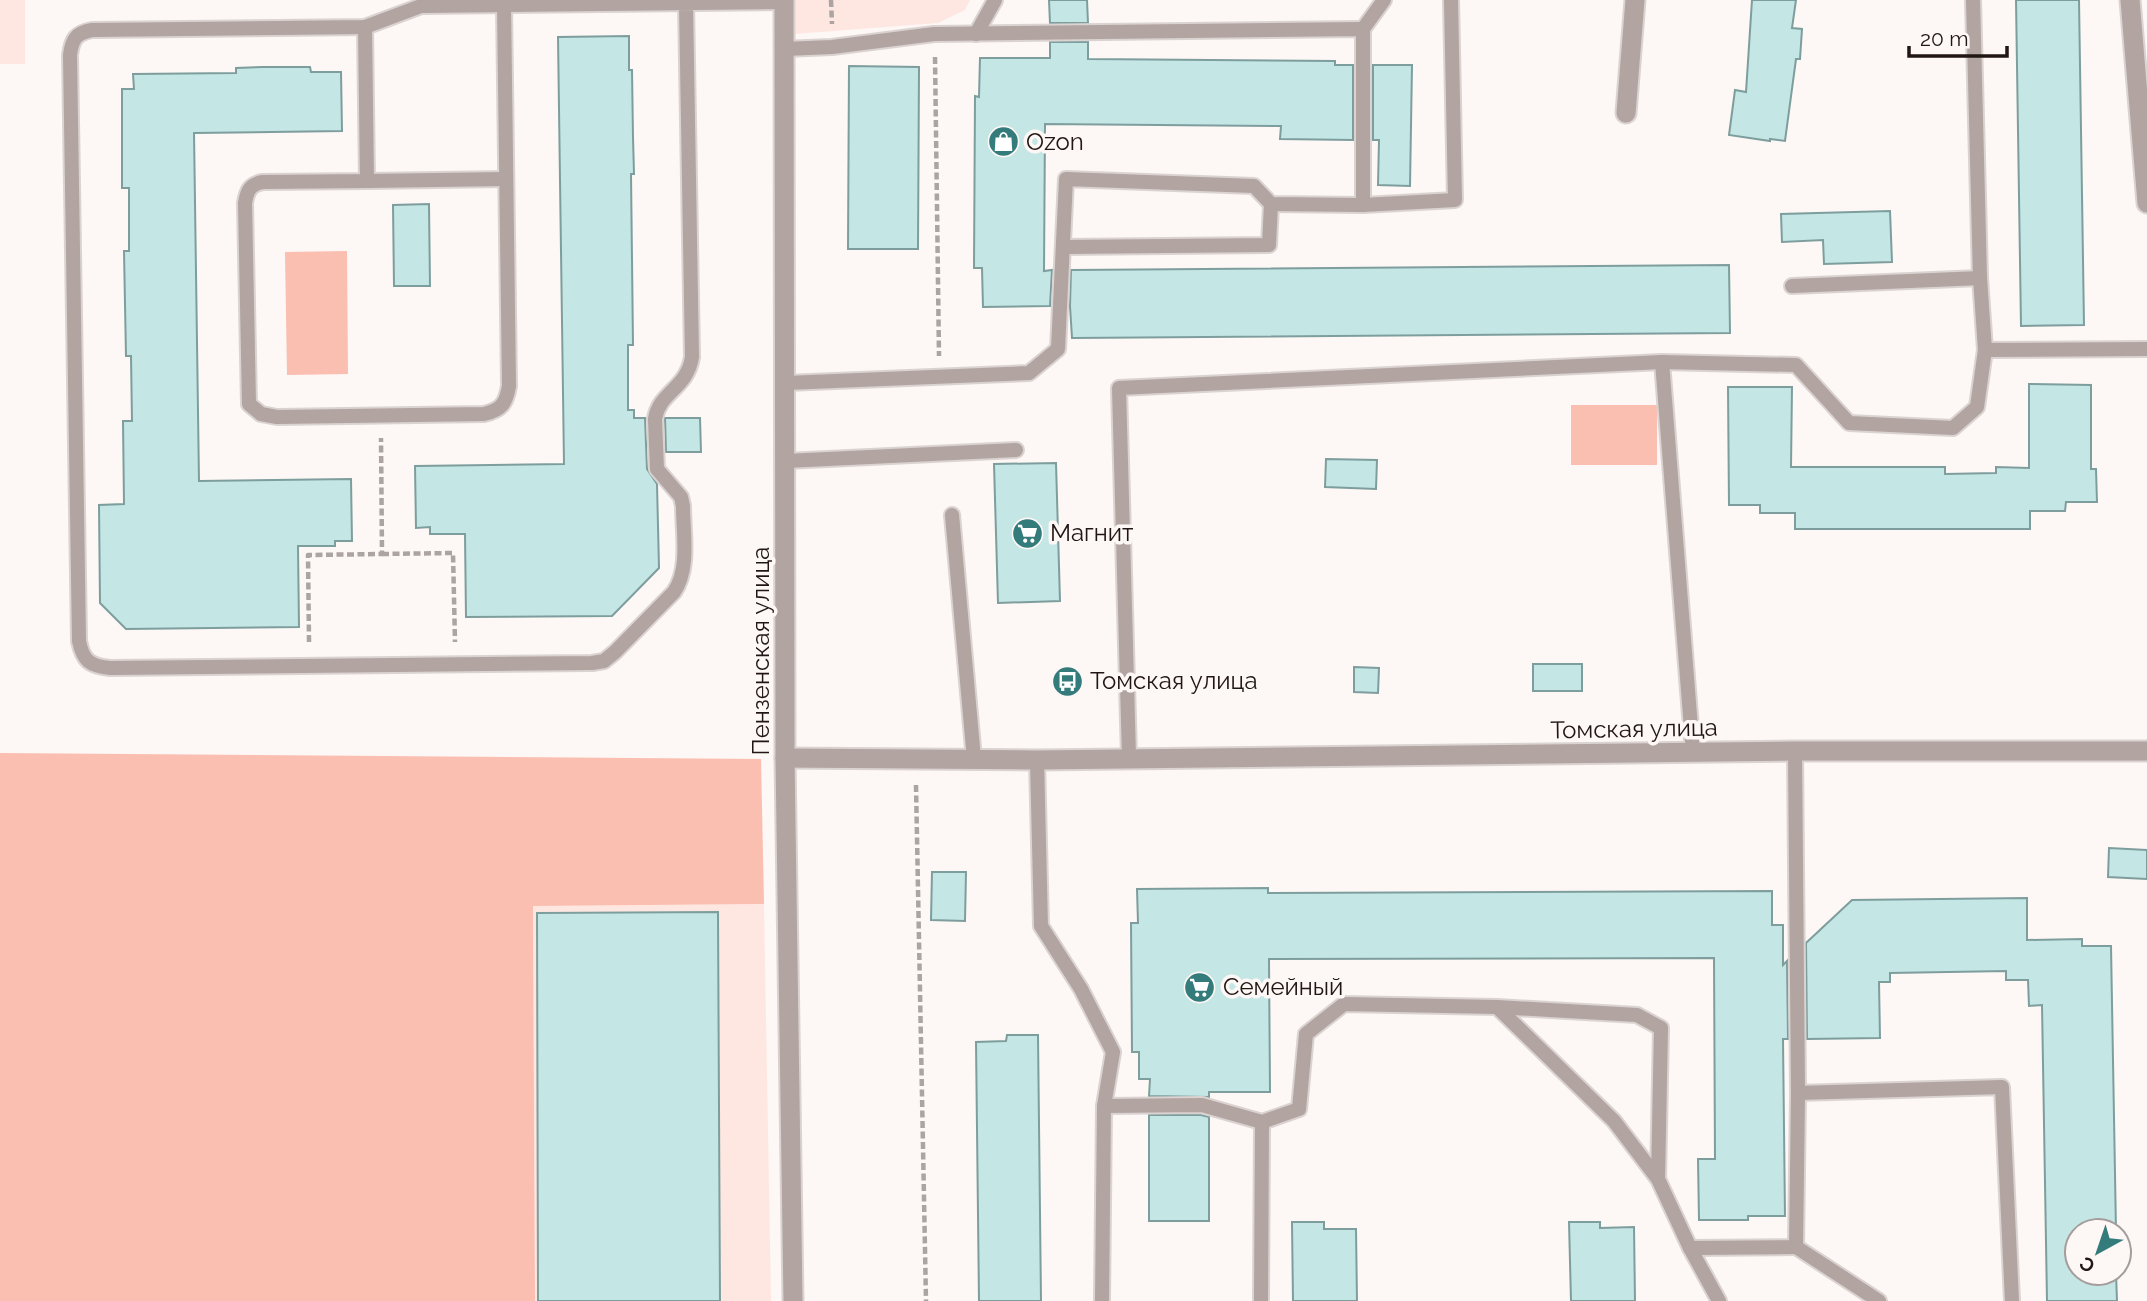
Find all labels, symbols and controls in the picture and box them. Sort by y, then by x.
scale bar [1909,14,2007,58]
text: 20 m [1920,26,1968,51]
shop icon: Ozon [986,125,1020,159]
place label: Ozon [1026,127,1084,156]
supermarket icon: Магнит [1010,516,1044,550]
place label: Магнит [1050,518,1134,547]
street label: Пензенская улица [746,547,775,755]
bus stop icon: Томская улица [1050,664,1084,698]
place label: Томская улица [1090,666,1258,695]
street label: Томская улица [1550,713,1718,744]
supermarket icon: Семейный [1183,970,1217,1004]
place label: Семейный [1223,972,1343,1001]
north arrow [2063,1217,2133,1287]
text: С [2075,1252,2099,1278]

